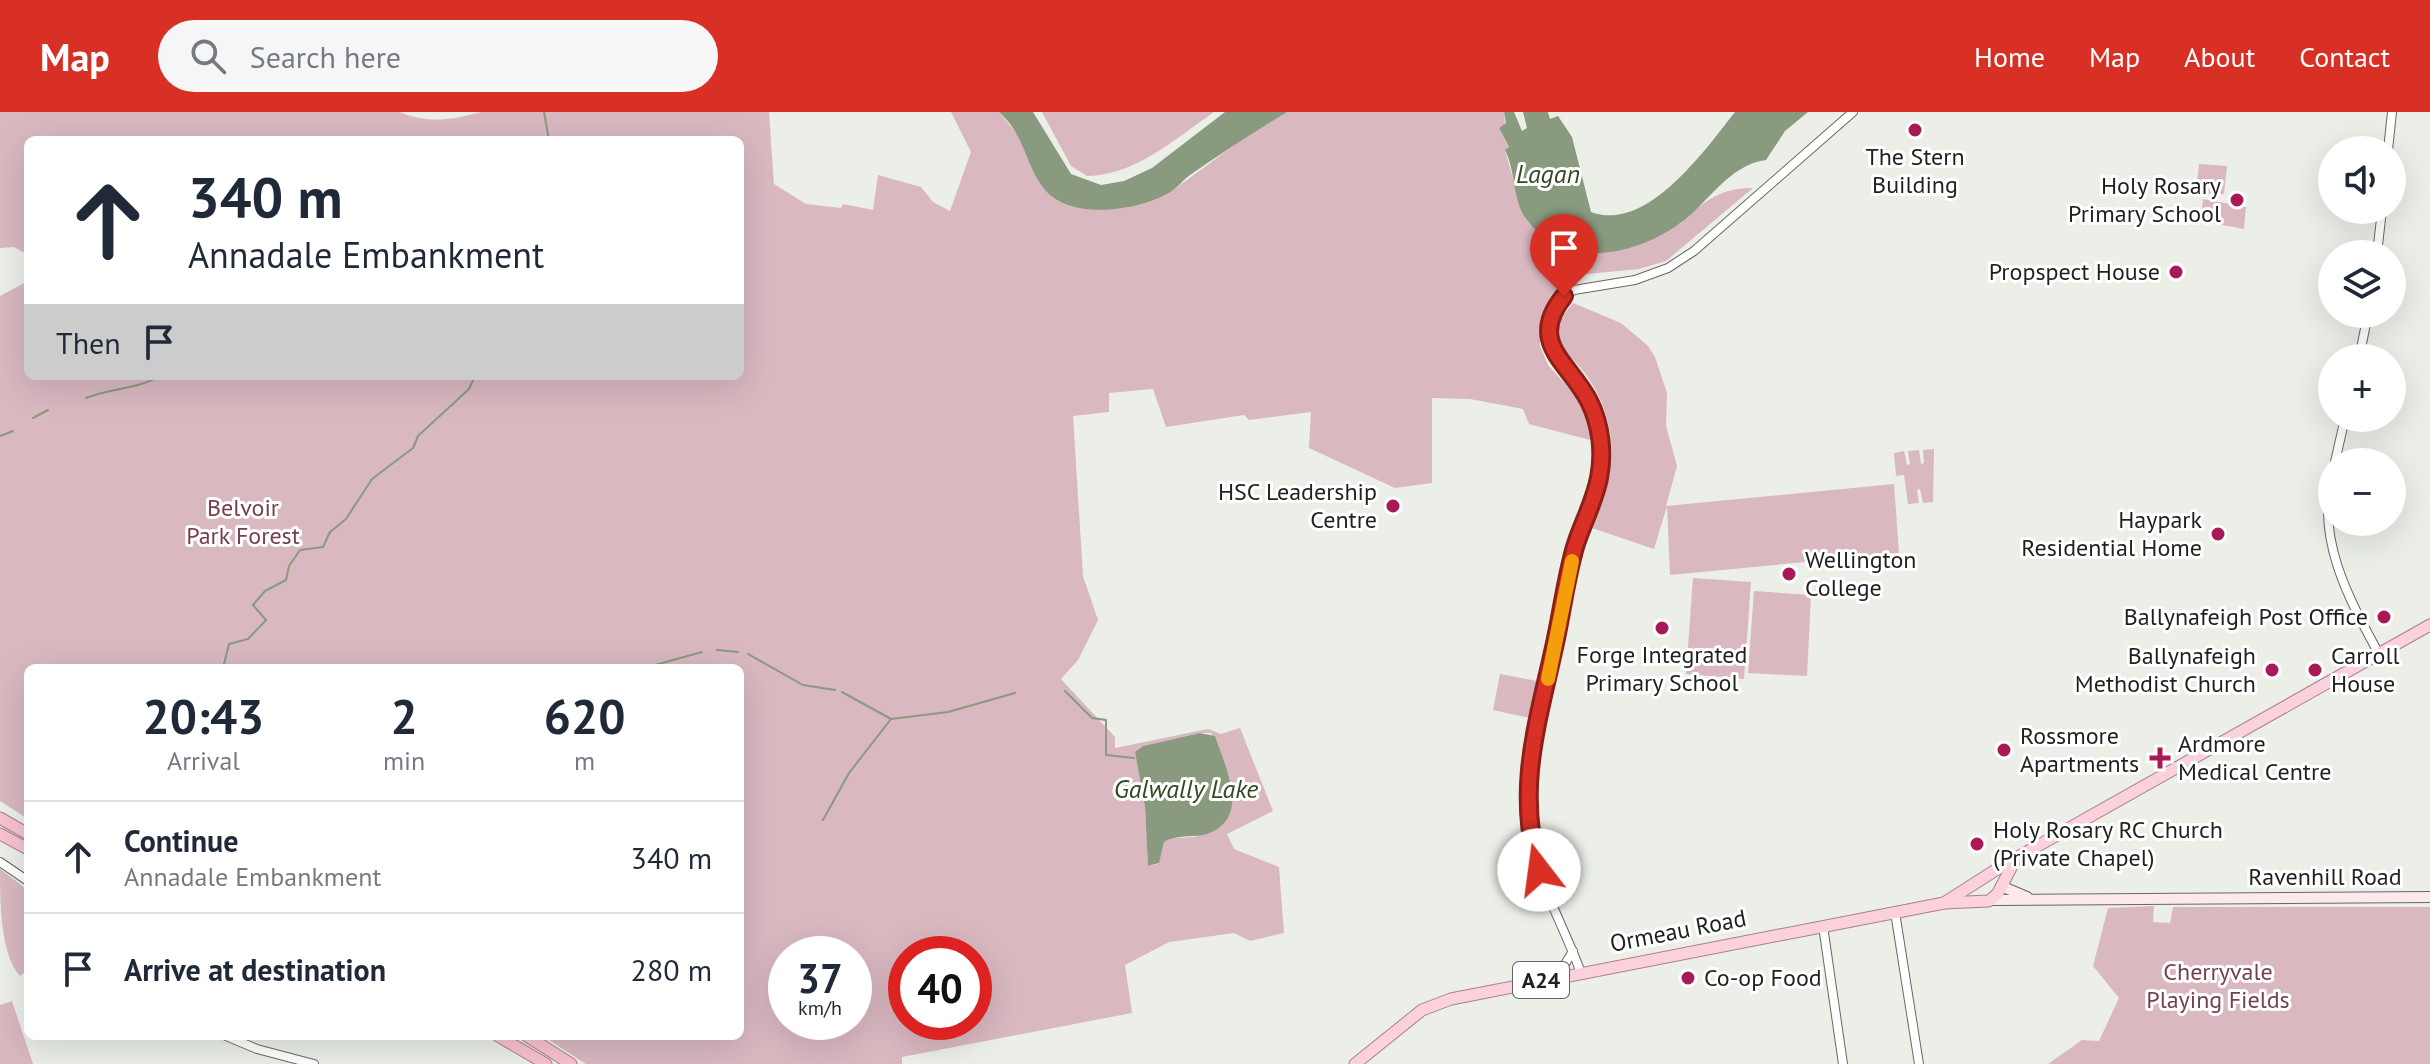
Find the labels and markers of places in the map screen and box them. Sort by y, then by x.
marker: The Stern Building [1906,121,1924,139]
place label: The Stern Building [1865,141,1965,200]
place label: Holy Rosary Primary School [2068,170,2221,229]
marker: Holy Rosary Primary School [2228,191,2246,209]
pin [1530,214,1598,296]
place label: Propspect House [1989,256,2160,287]
marker: Propspect House [2167,263,2185,281]
place label: HSC Leadership Centre [1218,476,1377,535]
marker: HSC Leadership Centre [1384,497,1402,515]
place label: Haypark Residential Home [2021,504,2202,563]
marker: Haypark Residential Home [2209,525,2227,543]
place label: Wellington College [1805,544,1916,603]
marker: Wellington College [1780,565,1798,583]
place label: Ballynafeigh Post Office [2124,601,2368,632]
marker: Ballynafeigh Post Office [2375,608,2393,626]
marker: Forge Integrated Primary School [1653,619,1671,637]
place label: Forge Integrated Primary School [1577,639,1747,698]
place label: Ballynafeigh Methodist Church [2075,640,2256,699]
place label: Carroll House [2331,640,2399,699]
marker: Ballynafeigh Methodist Church [2263,661,2281,679]
marker: Carroll House [2306,661,2324,679]
place label: Rossmore Apartments [2020,720,2139,779]
place label: Ardmore Medical Centre [2178,728,2331,787]
marker: Rossmore Apartments [1995,741,2013,759]
marker: Ardmore Medical Centre [2149,747,2171,769]
place label: Holy Rosary RC Church (Private Chapel) [1993,814,2223,873]
marker: Holy Rosary RC Church (Private Chapel) [1968,835,1986,853]
place label: Co-op Food [1704,962,1822,993]
marker: Co-op Food [1679,969,1697,987]

